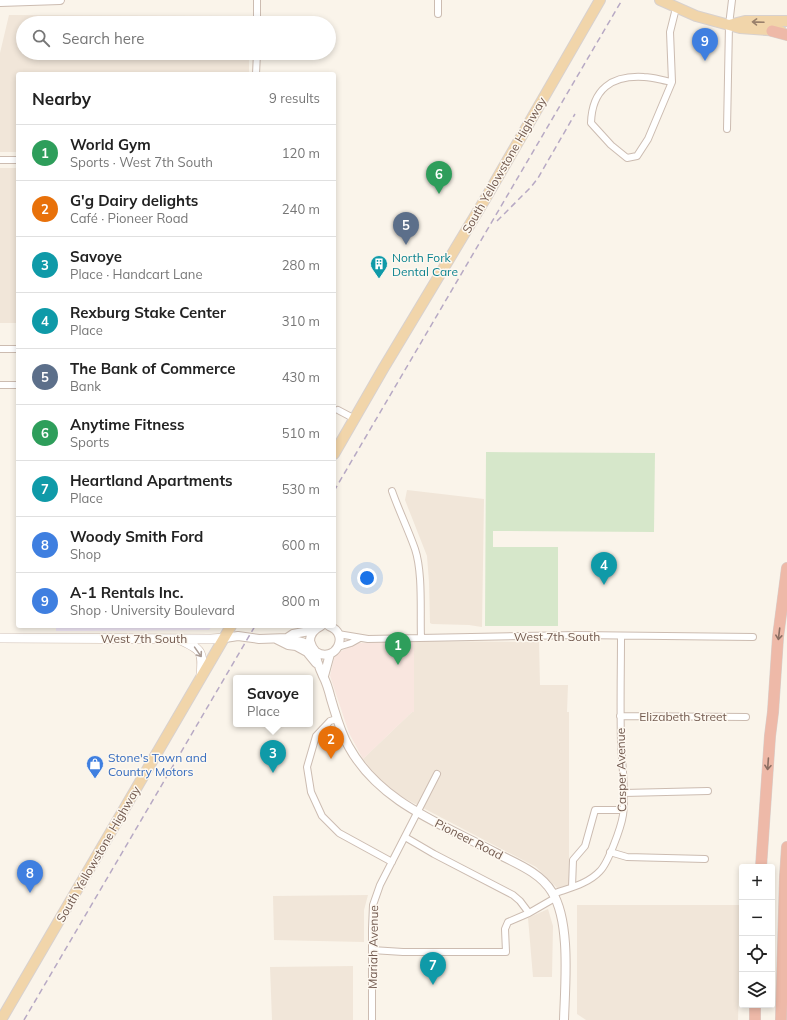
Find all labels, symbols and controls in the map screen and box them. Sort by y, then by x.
search box [16,16,336,60]
one-way arrow [752,18,765,26]
icon: search [30,27,52,49]
pin: 9 [692,28,718,61]
text: Search here [62,29,144,48]
text: Nearby [32,88,91,109]
text: 9 results [269,90,320,106]
street label: South Yellowstone Highway [459,94,550,236]
text: World Gym [70,135,151,154]
text: 1 [41,145,49,161]
text: 120 m [282,145,320,161]
text: Sports · West 7th South [70,154,213,170]
pin: 6 [426,161,452,194]
text: G'g Dairy delights [70,191,198,210]
text: 2 [41,201,49,217]
text: 240 m [282,201,320,217]
text: Café · Pioneer Road [70,210,188,226]
pin: 5 [393,212,419,245]
text: Savoye [70,247,122,266]
place label: North Fork Dental Care [392,250,458,279]
building icon: North Fork Dental Care [369,254,389,279]
text: 3 [41,257,49,273]
text: 280 m [282,257,320,273]
text: Place · Handcart Lane [70,266,202,282]
text: Rexburg Stake Center [70,303,226,322]
text: 4 [41,313,49,329]
text: 310 m [282,313,320,329]
text: Place [70,322,103,338]
text: The Bank of Commerce [70,359,235,378]
text: 5 [41,369,49,385]
text: 430 m [282,369,320,385]
text: Bank [70,378,101,394]
text: Anytime Fitness [70,415,184,434]
text: 6 [41,425,49,441]
text: 510 m [282,425,320,441]
text: Sports [70,434,109,450]
text: Heartland Apartments [70,471,233,490]
text: 7 [41,481,49,497]
text: 530 m [282,481,320,497]
text: Place [70,490,103,506]
text: Woody Smith Ford [70,527,203,546]
text: 8 [41,537,49,553]
text: 600 m [282,537,320,553]
text: Shop [70,546,101,562]
pin: 4 [591,552,617,585]
your location [357,568,377,588]
text: A-1 Rentals Inc. [70,583,184,602]
text: 9 [41,593,49,609]
text: 800 m [282,593,320,609]
text: Shop · University Boulevard [70,602,235,618]
one-way arrow [775,627,782,640]
street label: West 7th South [514,629,600,644]
street label: West 7th South [101,631,187,646]
pin: 1 [385,632,411,665]
one-way arrow [194,646,202,657]
popup [233,675,313,727]
text: Savoye [247,684,299,703]
text: Place [247,703,280,719]
street label: Elizabeth Street [639,709,727,724]
pin: 2 [318,726,344,759]
street label: Casper Avenue [613,728,629,812]
pin: 3 [260,740,286,773]
place label: Stone's Town and Country Motors [108,750,207,779]
shop icon: Stone's Town and Country Motors [85,754,105,779]
one-way arrow [764,757,771,770]
street label: South Yellowstone Highway [53,783,144,925]
street label: Pioneer Road [432,815,506,863]
pin: 8 [17,860,43,893]
map controls [739,864,775,1008]
button: + [739,864,775,900]
button: − [739,900,775,936]
street label: Mariah Avenue [365,905,381,989]
button: locate [739,936,775,972]
pin: 7 [420,952,446,985]
button: layers [739,972,775,1008]

